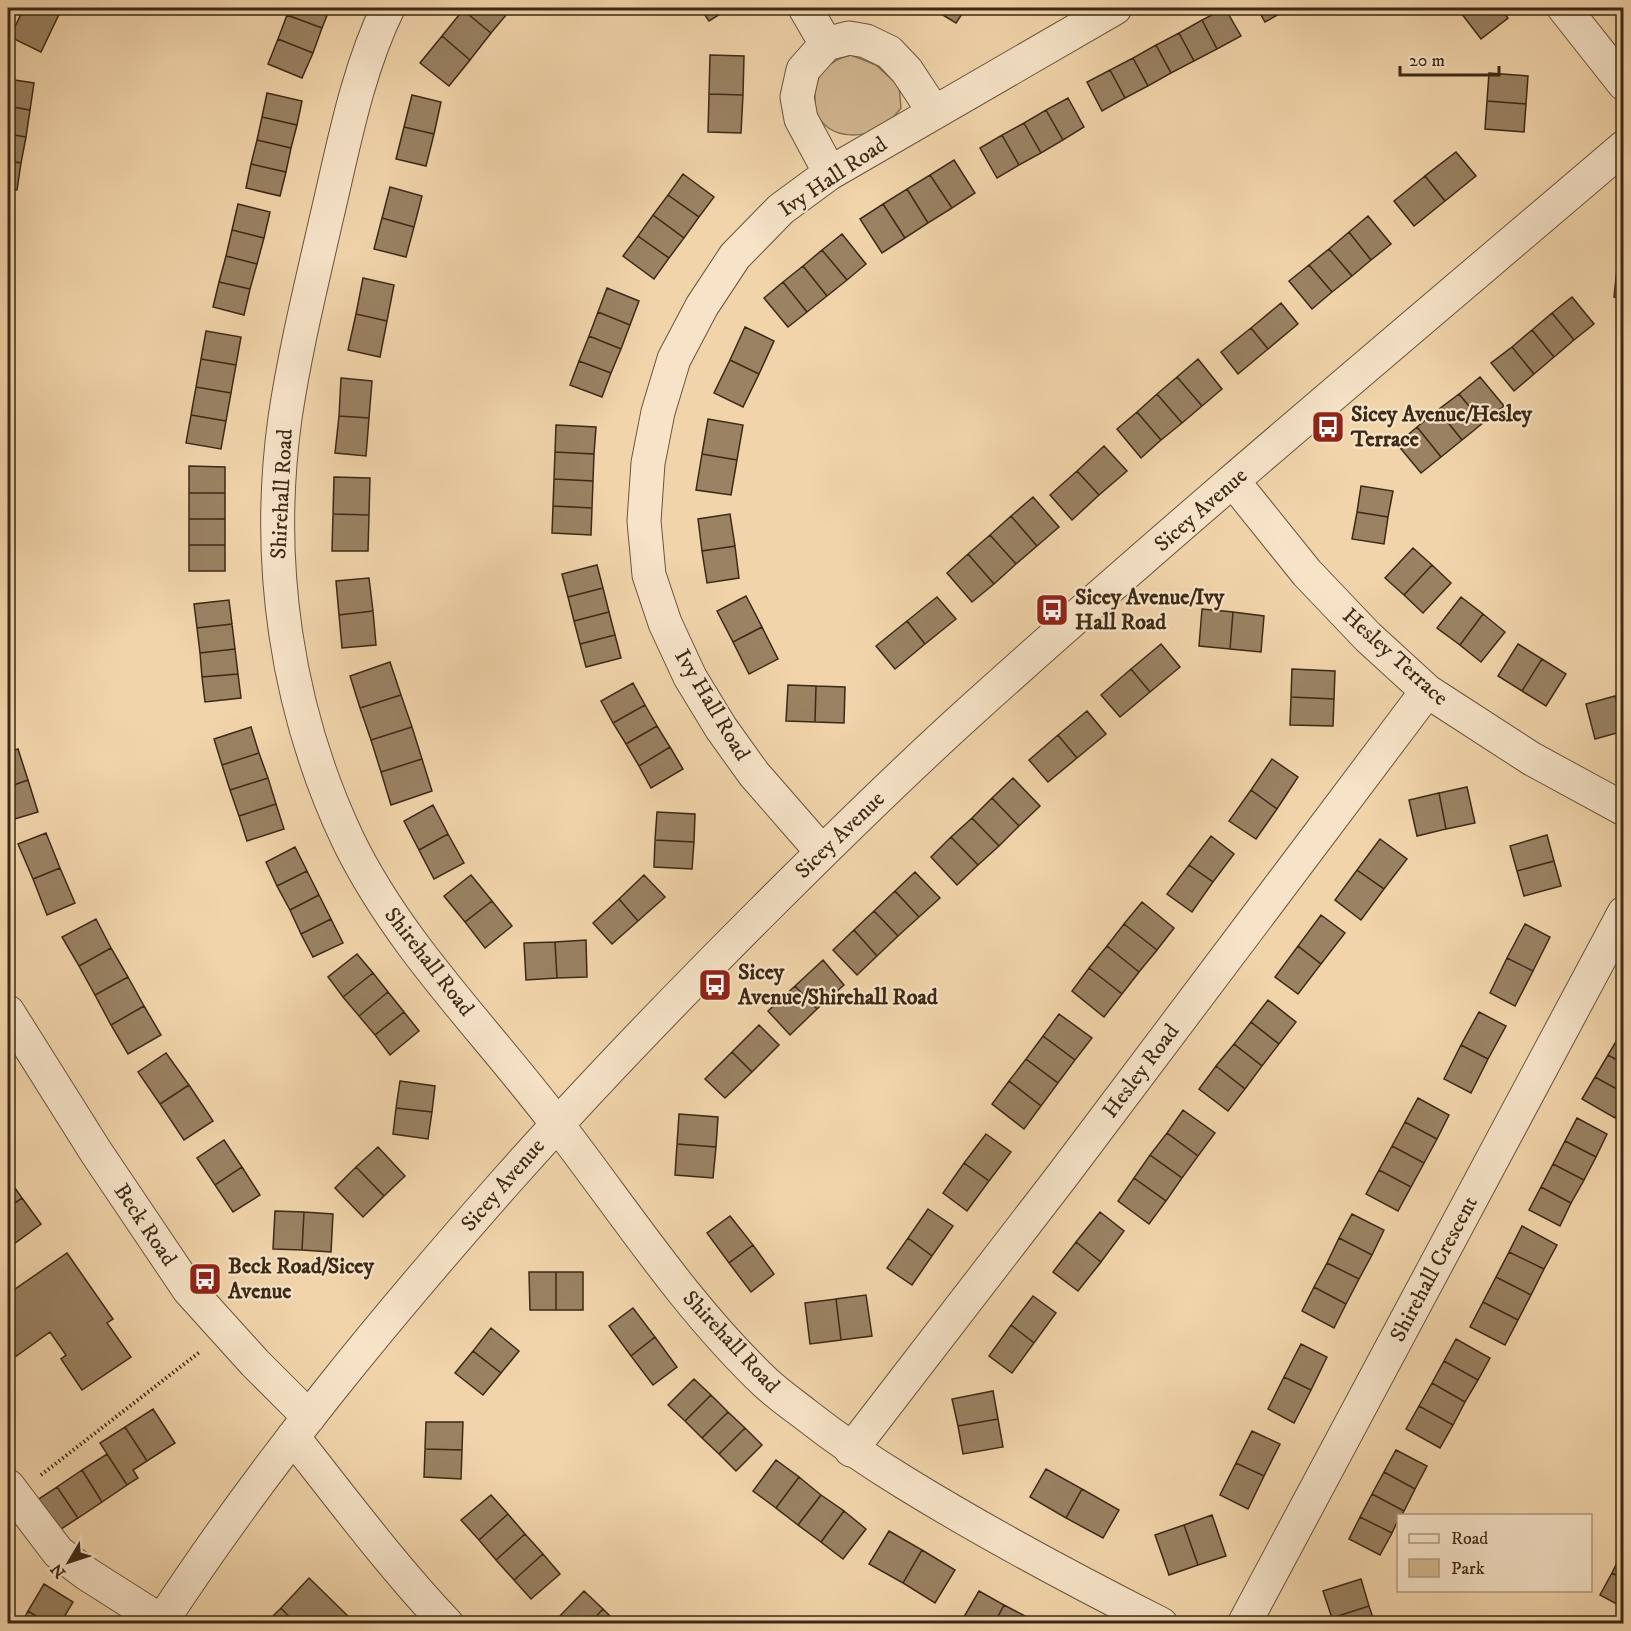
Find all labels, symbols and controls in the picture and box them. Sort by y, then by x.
scale bar [1400,39,1499,77]
text: 20 m [1409,50,1445,72]
street label: Ivy Hall Road [774,131,892,223]
place label: Sicey Avenue/Hesley Terrace [1350,401,1533,453]
bus stop icon: Sicey Avenue/Hesley Terrace [1310,409,1346,445]
street label: Shirehall Road [265,428,299,560]
street label: Sicey Avenue [1149,462,1253,558]
place label: Sicey Avenue/Ivy Hall Road [1075,584,1225,636]
bus stop icon: Sicey Avenue/Ivy Hall Road [1034,592,1070,628]
street label: Hesley Terrace [1336,602,1454,712]
street label: Ivy Hall Road [668,645,756,765]
street label: Sicey Avenue [789,786,891,884]
street label: Shirehall Road [378,902,480,1022]
place label: Sicey Avenue/Shirehall Road [737,959,939,1011]
bus stop icon: Sicey Avenue/Shirehall Road [697,967,733,1003]
street label: Hesley Road [1097,1019,1185,1123]
street label: Sicey Avenue [455,1133,551,1237]
street label: Beck Road [108,1179,182,1271]
street label: Shirehall Crescent [1384,1192,1484,1346]
place label: Beck Road/Sicey Avenue [227,1253,374,1305]
bus stop icon: Beck Road/Sicey Avenue [187,1261,223,1297]
street label: Shirehall Road [677,1285,785,1399]
legend [1397,1514,1592,1592]
text: Road [1451,1528,1488,1550]
north arrow [39,1532,99,1592]
text: Park [1451,1558,1485,1580]
text: N [46,1559,70,1582]

